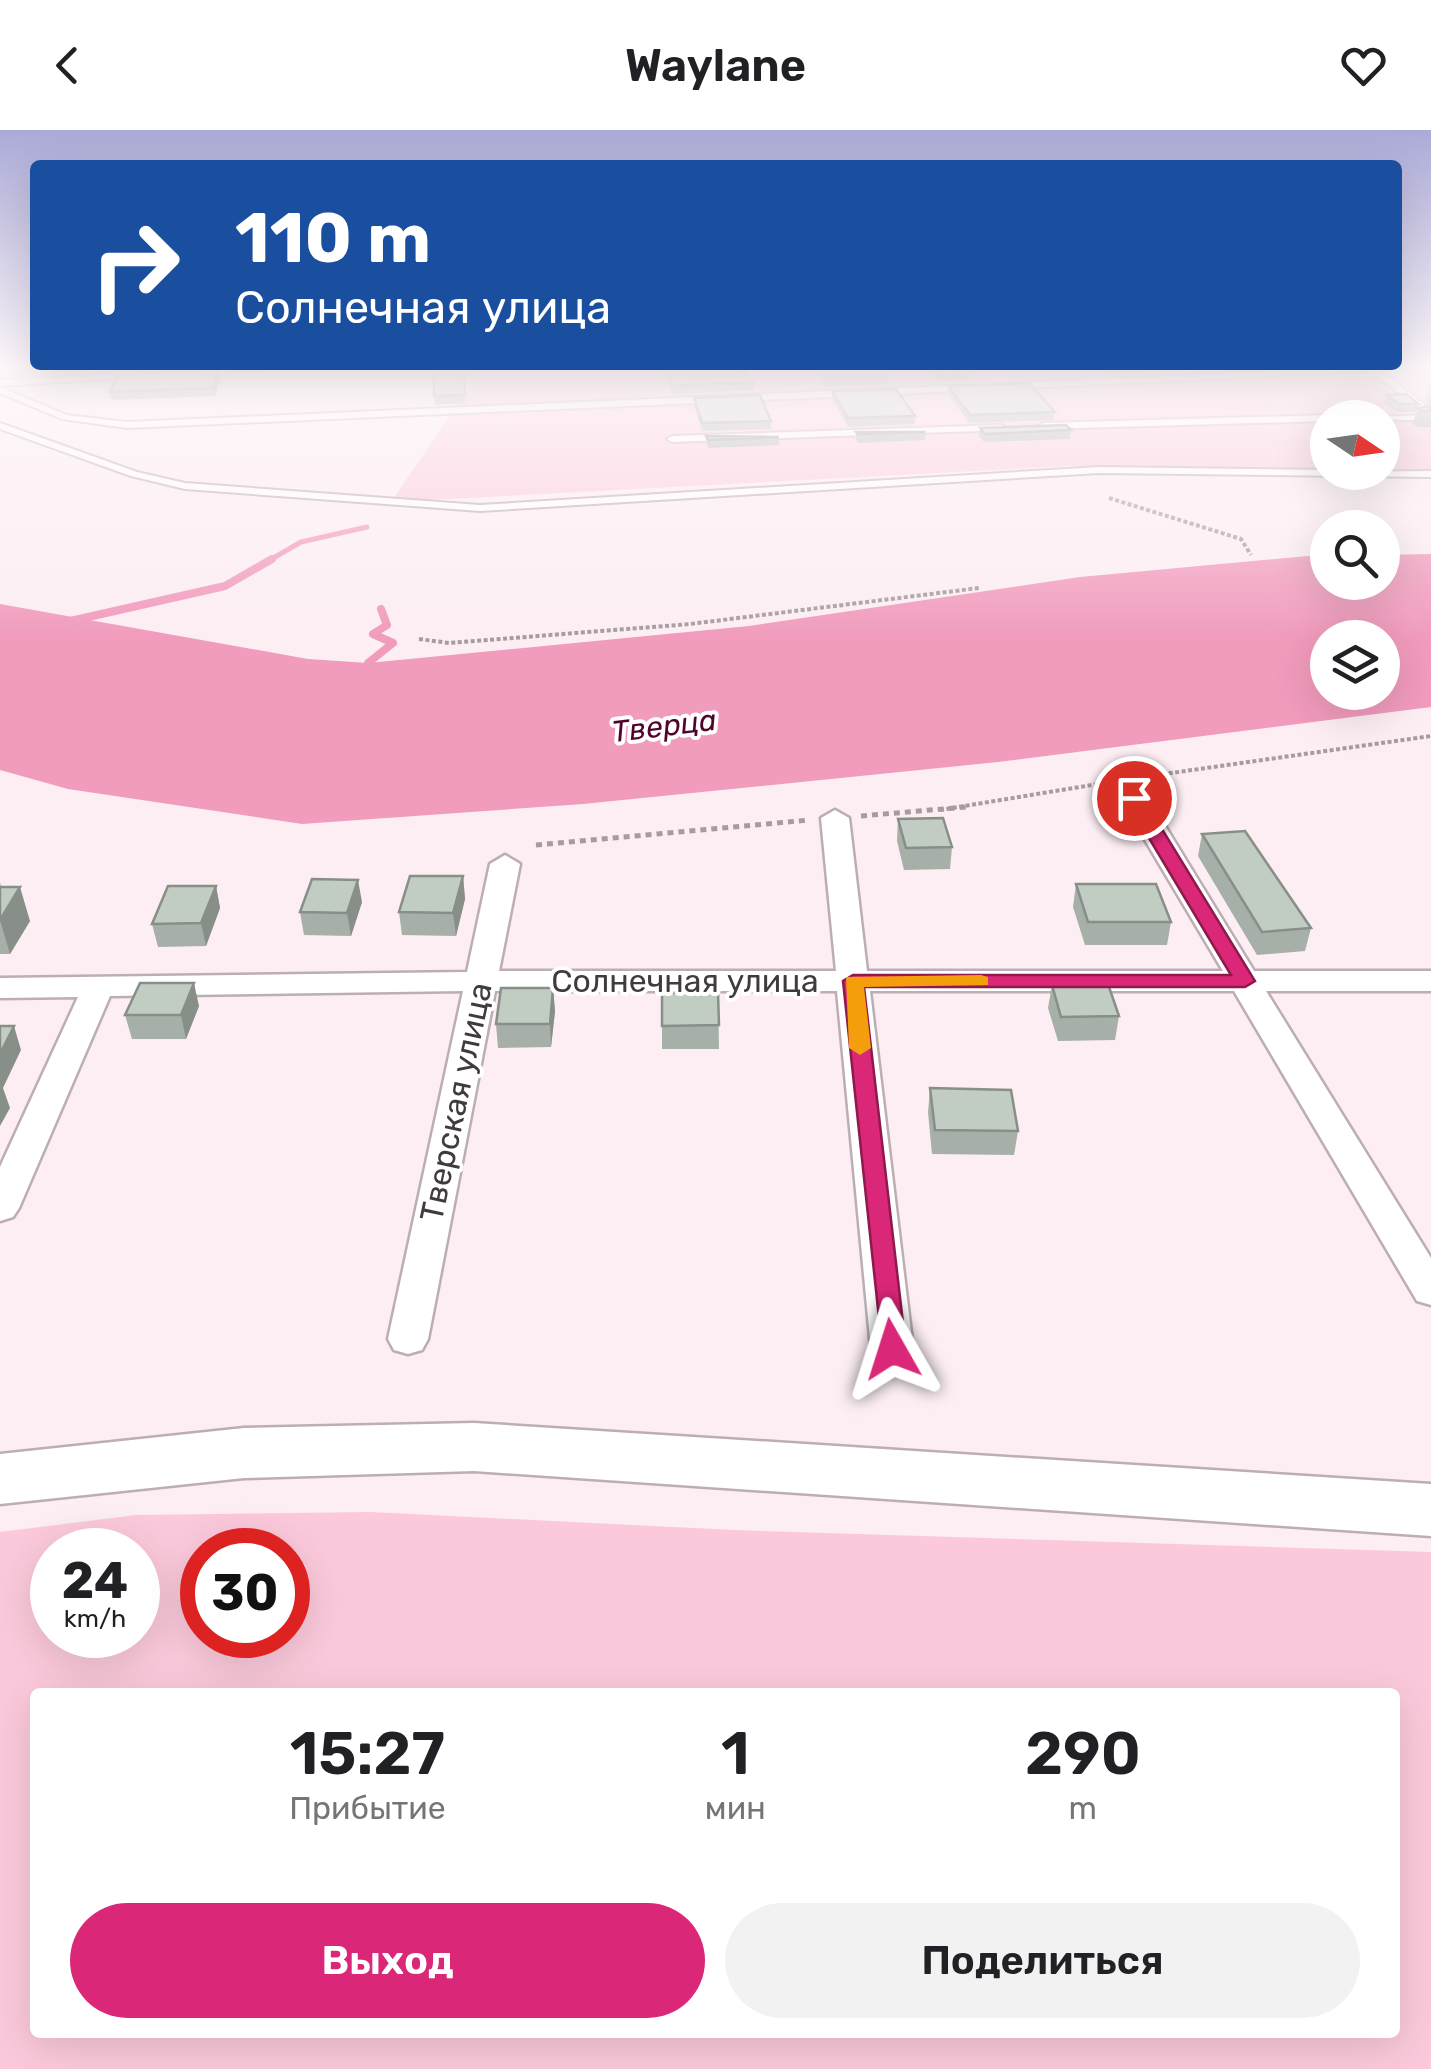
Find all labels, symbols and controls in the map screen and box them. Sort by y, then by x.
icon: back [40,38,95,93]
icon: heart [1336,38,1391,93]
text: Waylane [625,39,806,92]
text: 110 m [235,197,431,280]
icon: right [70,200,200,330]
text: Солнечная улица [235,281,611,334]
north arrow [1310,400,1400,490]
map controls [1310,400,1400,710]
button: search [1310,510,1400,600]
button: layers [1310,620,1400,710]
water label: Тверца [610,702,718,750]
pin [1092,756,1177,841]
icon: arrive [1107,771,1162,826]
street label: Солнечная улица [551,962,819,1000]
street label: Тверская улица [412,979,500,1225]
position arrow [840,1297,944,1401]
speed limit sign: 30 [180,1528,310,1658]
text: 24 [62,1551,128,1611]
text: km/h [64,1604,126,1633]
text: 15:27 [290,1718,445,1789]
text: 1 [721,1718,750,1789]
text: 290 [1025,1718,1141,1789]
text: Прибытие [289,1789,446,1827]
text: мин [705,1789,766,1827]
text: m [1069,1789,1097,1827]
button: Выход [70,1903,705,2018]
button: Поделиться [725,1903,1360,2018]

